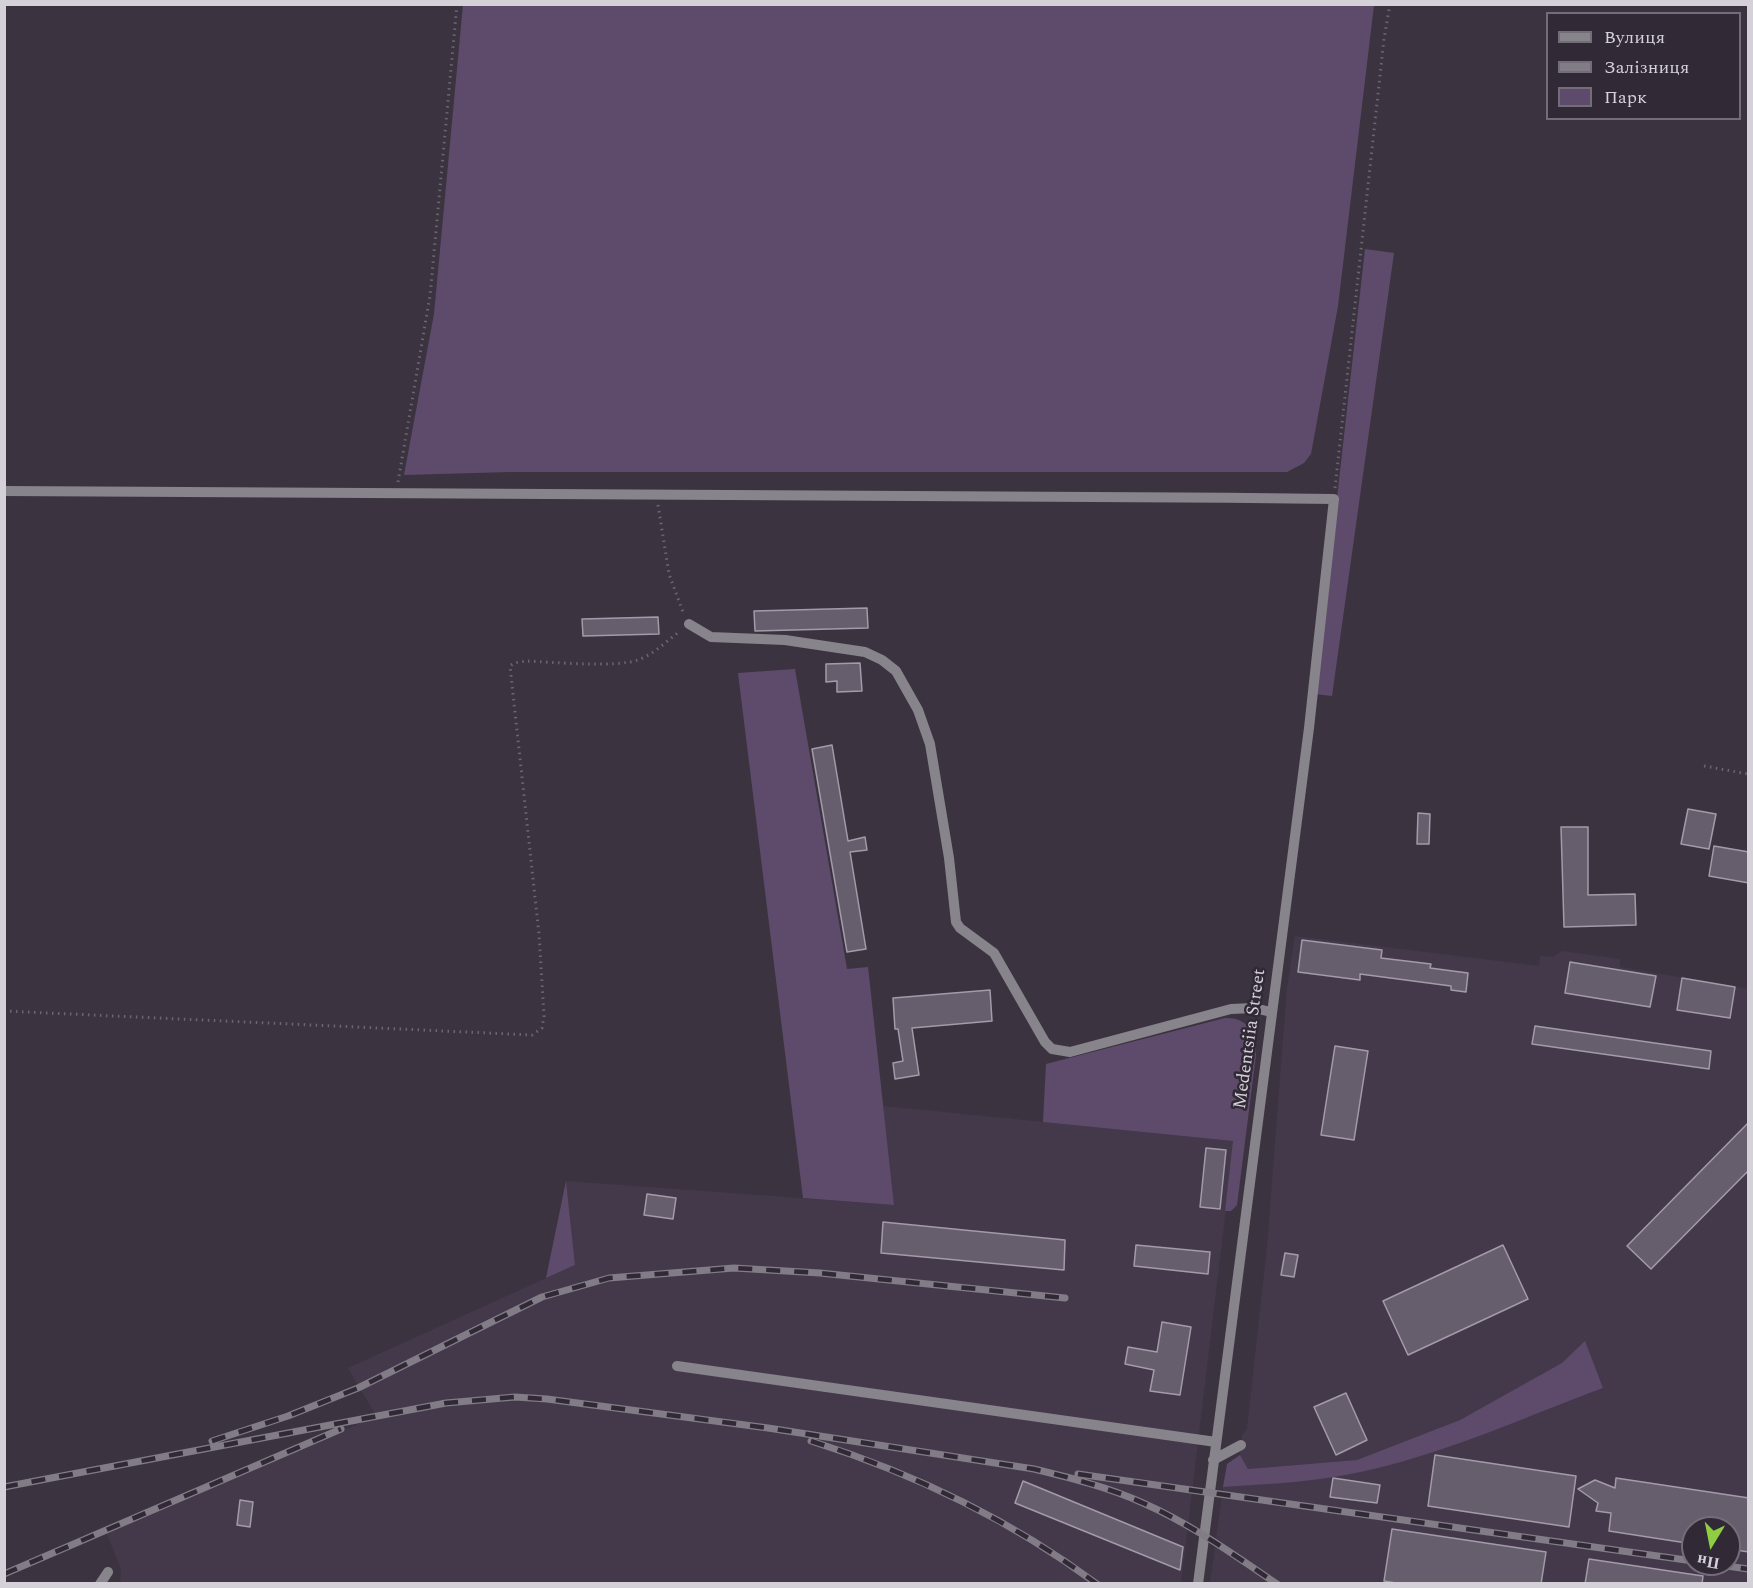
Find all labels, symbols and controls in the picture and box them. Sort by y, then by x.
legend [1546,12,1741,120]
text: Вулиця [1604,24,1665,51]
text: Залізниця [1604,54,1689,81]
text: Парк [1604,84,1647,111]
street label: Medentsiia Street [1230,968,1272,1110]
north arrow [1681,1516,1741,1576]
text: Пн [1695,1548,1722,1576]

